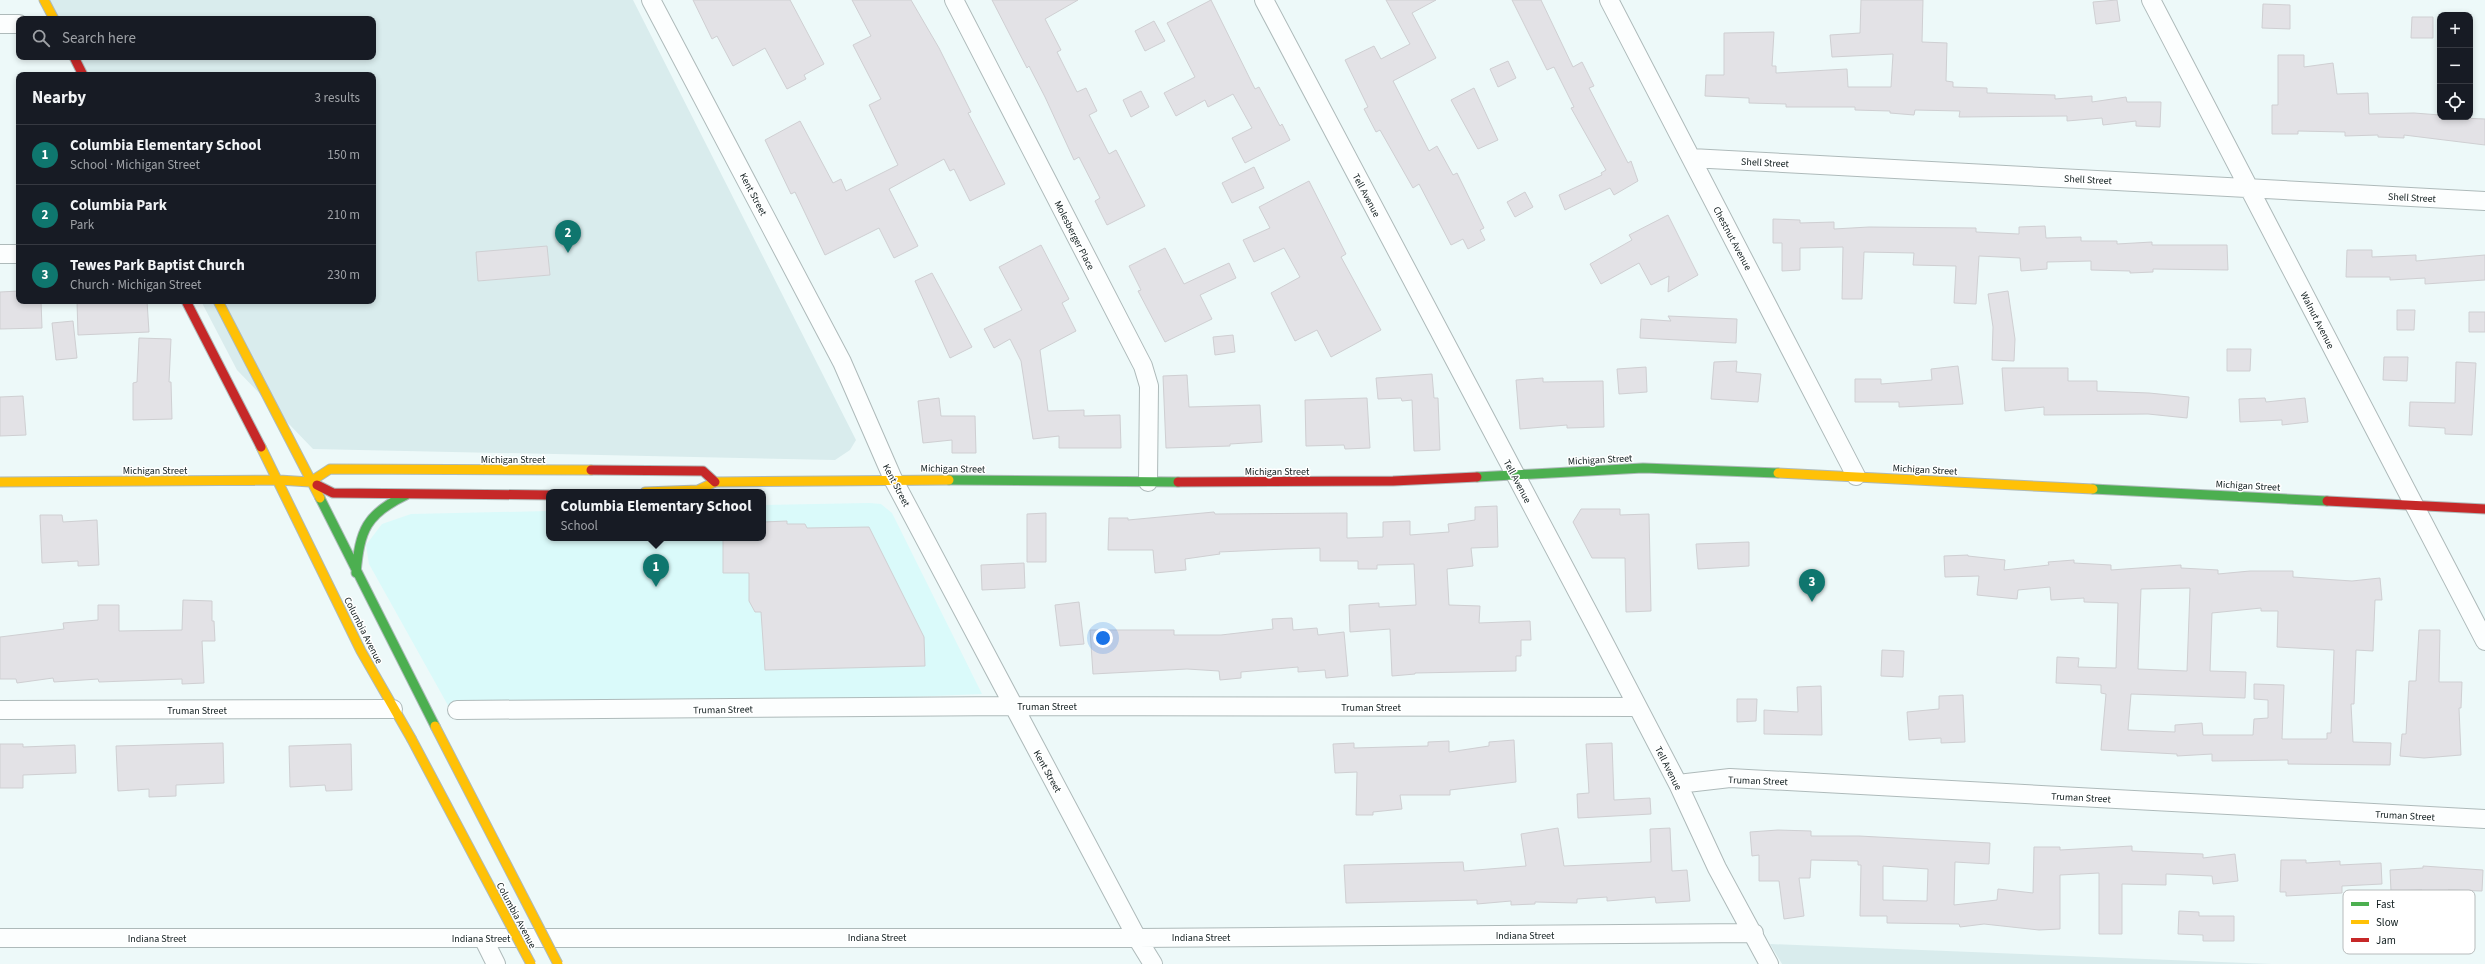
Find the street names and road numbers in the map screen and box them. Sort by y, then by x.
street label: Shell Street [1741,155,1790,171]
street label: Kent Street [736,171,771,219]
street label: Tell Avenue [1349,171,1383,220]
street label: Shell Street [2064,172,2113,188]
street label: Shell Street [2388,190,2437,206]
street label: Molesberger Place [1051,198,1098,273]
street label: Chestnut Avenue [1709,204,1755,273]
street label: Walnut Avenue [2297,289,2338,351]
street label: Michigan Street [1567,451,1633,469]
street label: Michigan Street [481,453,546,467]
street label: Tell Avenue [1500,457,1534,506]
street label: Michigan Street [921,461,986,477]
street label: Michigan Street [1892,461,1958,479]
street label: Kent Street [879,462,914,510]
street label: Michigan Street [123,464,188,478]
street label: Michigan Street [1245,465,1310,479]
street label: Michigan Street [2215,477,2281,495]
street label: Columbia Avenue [340,595,386,666]
street label: Truman Street [1017,700,1077,714]
street label: Truman Street [1341,701,1401,715]
street label: Truman Street [693,702,754,718]
street label: Truman Street [167,704,227,718]
street label: Tell Avenue [1651,744,1685,793]
street label: Kent Street [1030,748,1065,796]
street label: Truman Street [1728,773,1789,789]
street label: Truman Street [2051,789,2112,807]
street label: Truman Street [2375,807,2436,825]
street label: Columbia Avenue [493,880,540,951]
street label: Indiana Street [1496,929,1555,943]
street label: Indiana Street [848,931,907,945]
street label: Indiana Street [1172,931,1231,945]
street label: Indiana Street [128,932,187,946]
street label: Indiana Street [452,932,511,946]

